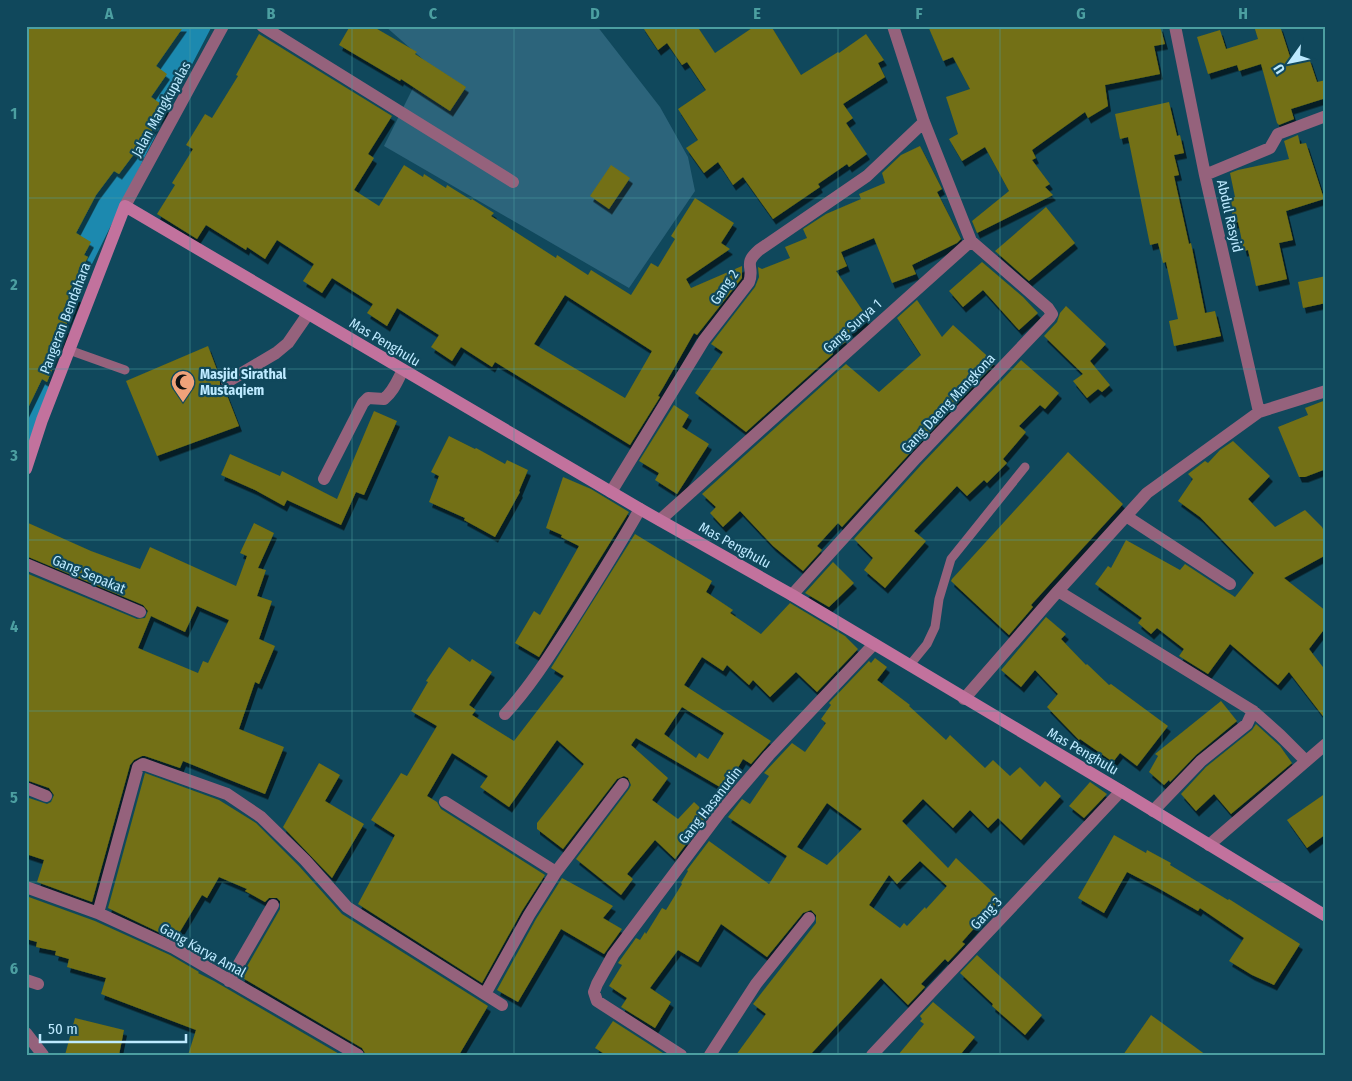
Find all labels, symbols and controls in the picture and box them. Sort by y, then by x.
text: A [104,4,114,23]
text: B [267,4,276,23]
text: C [429,4,438,23]
text: D [590,4,600,23]
text: E [753,4,761,23]
text: F [915,4,923,23]
text: G [1076,4,1086,23]
text: H [1238,4,1248,23]
north arrow [1264,38,1314,88]
street label: Jalan Mangkupalas [128,58,195,160]
text: U [1270,61,1289,77]
text: 1 [11,104,17,123]
street label: Abdul Rasyid [1213,178,1246,254]
street label: Pangeran Bendahara [36,260,95,376]
street label: Gang 2 [707,267,742,308]
text: 2 [9,275,18,294]
street label: Gang Surya 1 [820,296,885,357]
street label: Mas Penghulu [346,315,423,370]
street label: Gang Daeng Mangkona [898,350,999,457]
place label: Masjid Sirathal Mustaqiem [200,366,287,399]
mosque icon: Masjid Sirathal Mustaqiem [170,369,196,403]
text: 3 [9,446,18,465]
street label: Mas Penghulu [696,519,774,572]
street label: Gang Sepakat [50,551,128,598]
text: 4 [10,617,18,636]
street label: Mas Penghulu [1044,724,1121,779]
street label: Gang Hasanudin [675,763,746,847]
text: 5 [10,788,18,807]
street label: Gang 3 [967,893,1006,933]
street label: Gang Karya Amal [157,920,249,981]
text: 6 [10,959,18,978]
scale bar [40,1011,186,1043]
text: 50 m [48,1020,78,1038]

